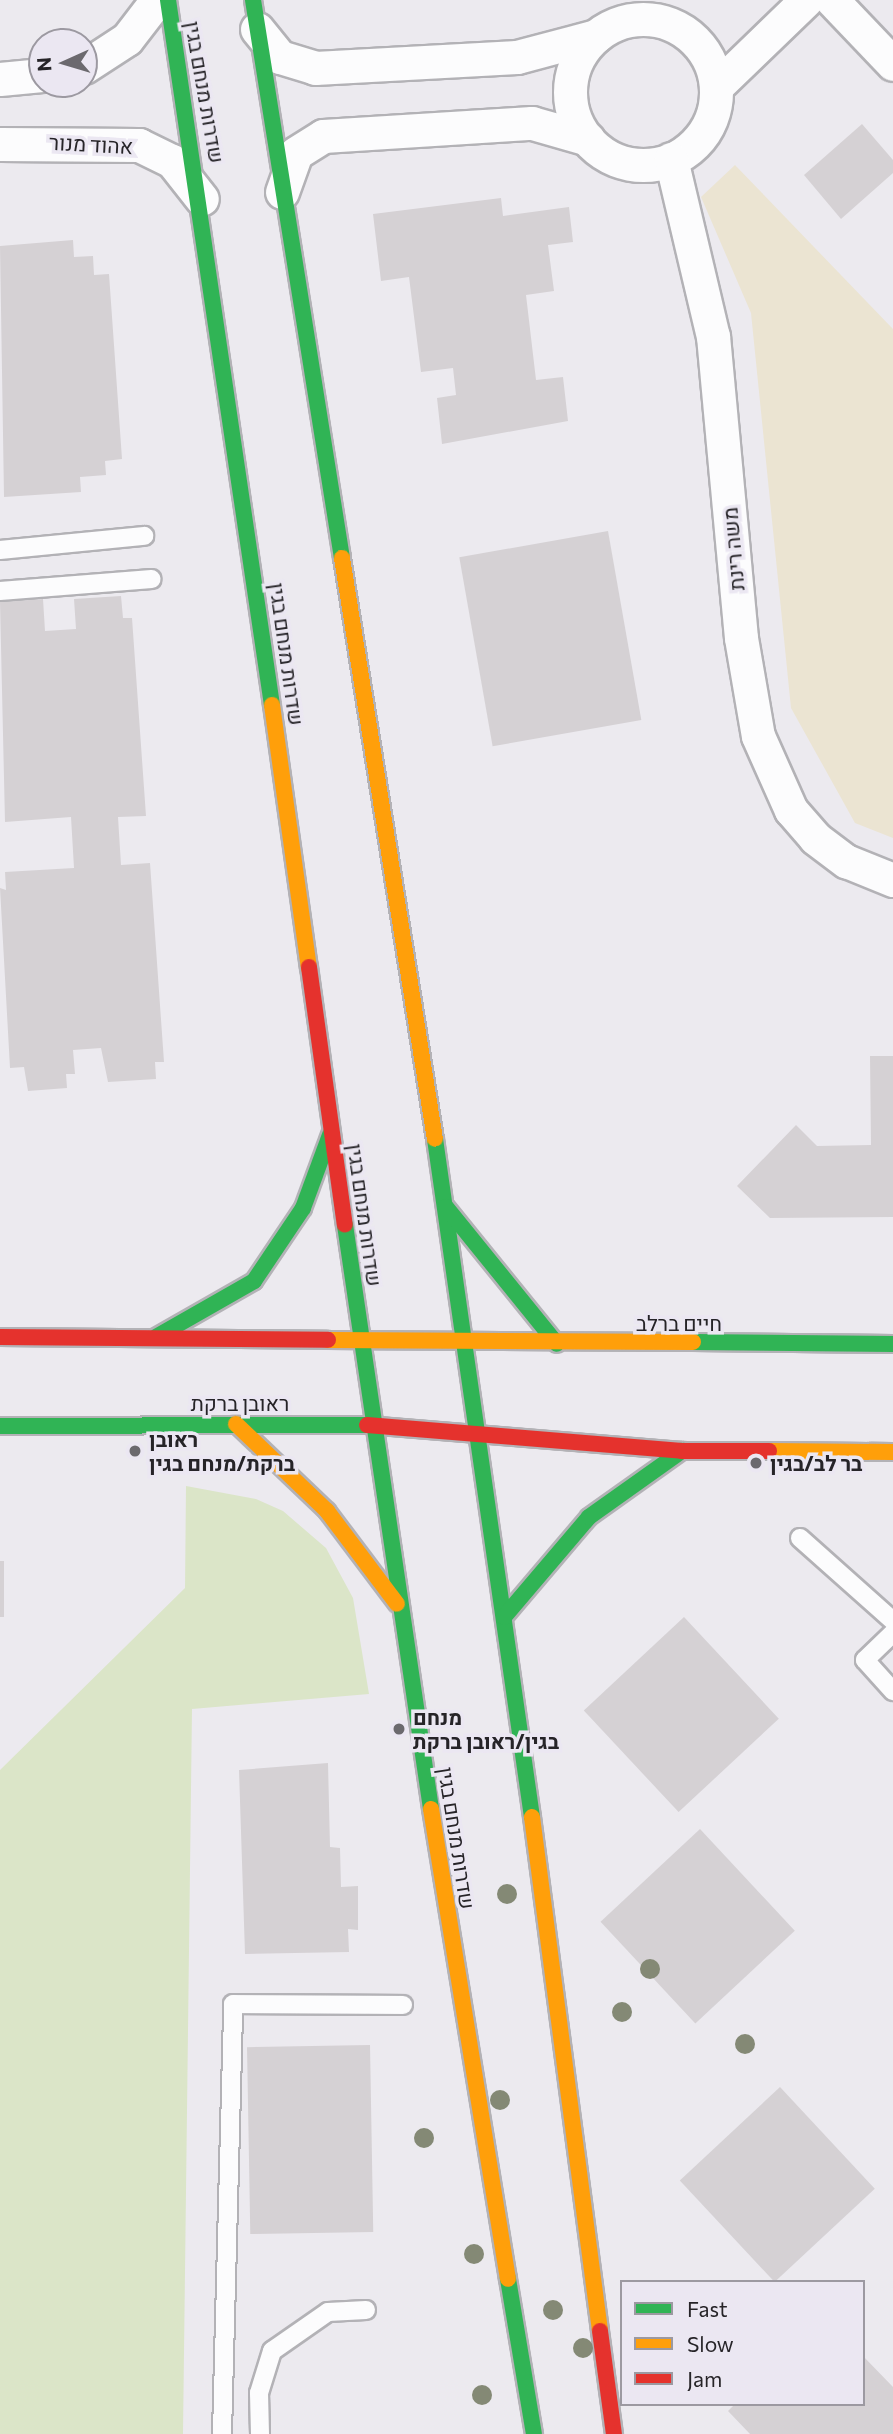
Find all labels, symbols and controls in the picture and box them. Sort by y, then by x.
street label: שדרות מנחם בגין [180,19,230,165]
north arrow [28,28,98,98]
text: N [32,56,56,72]
street label: אהוד מנור [48,129,134,159]
street label: משה רינת [717,506,749,592]
street label: שדרות מנחם בגין [265,581,309,727]
street label: שדרות מנחם בגין [343,1142,387,1288]
street label: חיים ברלב [636,1310,722,1336]
street label: ראובן ברקת [191,1390,289,1416]
place label: ראובן ברקת/מנחם בגין [149,1426,295,1476]
marker: ראובן ברקת/מנחם בגין [127,1443,143,1459]
place label: בר לב/בגין [770,1450,862,1476]
marker: בר לב/בגין [748,1455,764,1471]
place label: מנחם בגין/ראובן ברקת [413,1704,559,1754]
marker: מנחם בגין/ראובן ברקת [391,1721,407,1737]
street label: שדרות מנחם בגין [433,1765,481,1911]
legend [620,2280,865,2406]
text: Fast [687,2296,728,2321]
text: Slow [687,2331,734,2356]
text: Jam [687,2366,722,2391]

